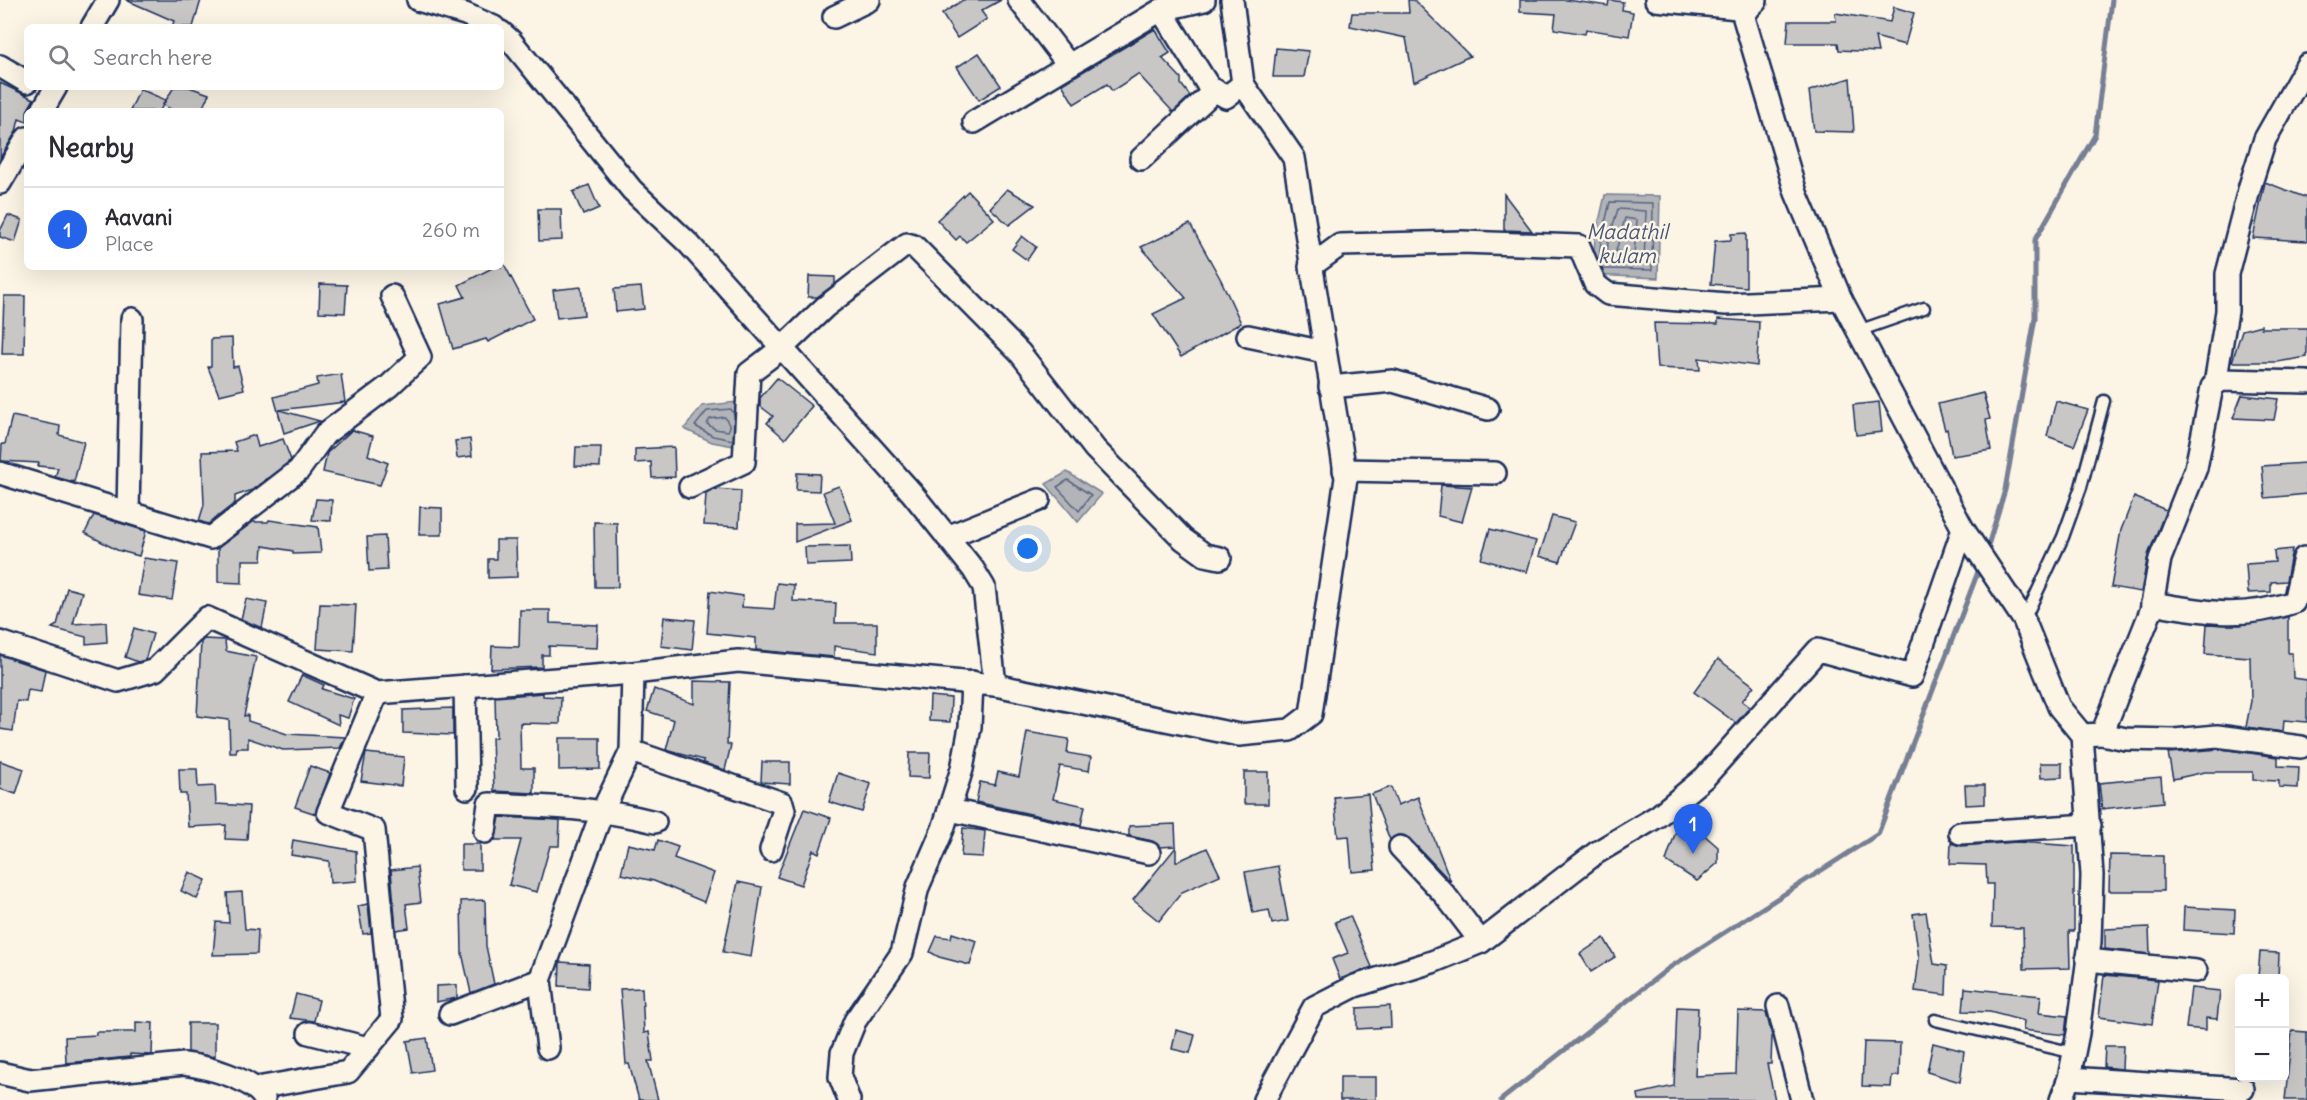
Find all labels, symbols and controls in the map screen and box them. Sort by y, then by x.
search box [24,24,504,90]
icon: search [45,41,78,74]
text: Search here [93,43,212,71]
text: Nearby [48,131,134,164]
text: Aavani [105,203,172,231]
text: 1 [64,217,71,242]
text: 260 m [422,217,480,242]
water label: Madathil kulam [1586,218,1671,269]
text: Place [105,231,153,256]
your location [1013,534,1042,563]
pin: 1 [1674,804,1712,854]
map controls [2235,974,2289,1082]
button: + [2235,974,2289,1028]
button: − [2235,1028,2289,1082]

